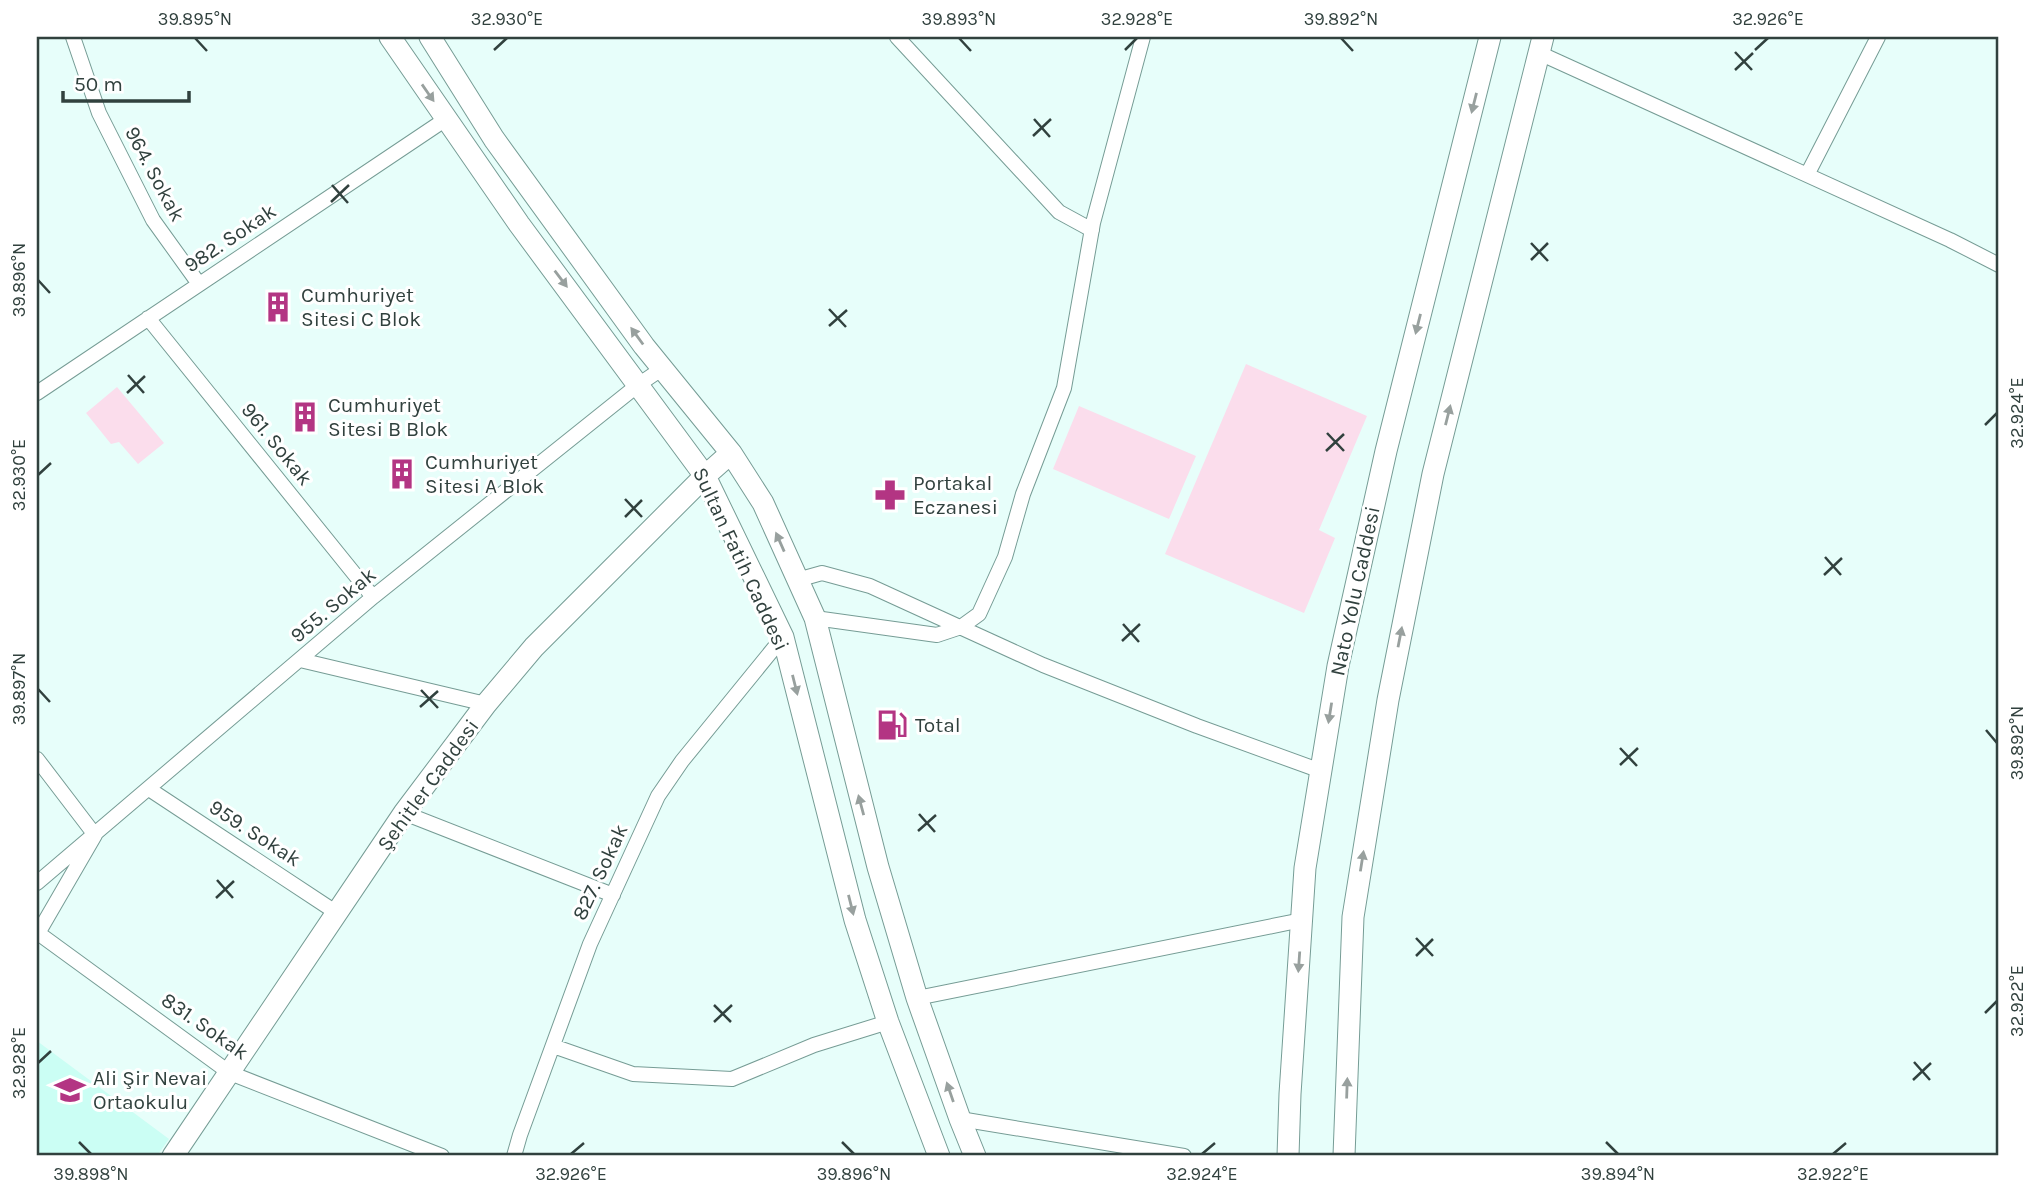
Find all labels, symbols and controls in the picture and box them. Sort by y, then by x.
text: 39.895°N [158,8,232,30]
text: 32.930°E [471,8,543,30]
text: 39.893°N [922,8,996,30]
text: 32.928°E [1101,8,1173,30]
text: 39.892°N [1304,8,1378,30]
text: 32.926°E [1732,8,1804,30]
scale bar [63,60,189,104]
text: 50 m [74,72,123,96]
one-way arrow [421,84,435,102]
one-way arrow [1468,92,1479,114]
street label: 964. Sokak [120,122,190,226]
street label: 982. Sokak [180,198,281,277]
text: 39.896°N [8,243,30,317]
one-way arrow [553,269,568,287]
place label: Cumhuriyet Sitesi C Blok [301,283,421,331]
building icon: Cumhuriyet Sitesi C Blok [261,290,295,324]
one-way arrow [1412,313,1423,335]
one-way arrow [630,327,644,345]
text: 32.924°E [2006,377,2028,449]
place label: Cumhuriyet Sitesi B Blok [328,393,448,441]
street label: 961. Sokak [236,398,318,490]
building icon: Cumhuriyet Sitesi B Blok [288,400,322,434]
one-way arrow [1443,404,1454,426]
text: 32.930°E [8,439,30,511]
place label: Cumhuriyet Sitesi A Blok [425,450,544,498]
building icon: Cumhuriyet Sitesi A Blok [385,457,419,491]
street label: Sultan Fatih Caddesi [688,463,794,655]
place label: Portakal Eczanesi [913,471,998,519]
pharmacy icon: Portakal Eczanesi [873,478,907,512]
street label: Nato Yolu Caddesi [1325,504,1385,678]
one-way arrow [774,532,786,552]
street label: 955. Sokak [285,562,381,648]
one-way arrow [1395,626,1406,648]
text: 39.897°N [8,653,30,725]
one-way arrow [790,674,801,696]
one-way arrow [1324,702,1335,724]
text: 39.892°N [2006,706,2028,780]
fuel station icon: Total [875,708,909,742]
place label: Total [915,713,961,737]
street label: Şehitler Caddesi [372,714,484,856]
one-way arrow [855,794,866,816]
street label: 959. Sokak [205,795,305,872]
street label: 827. Sokak [567,820,633,924]
one-way arrow [1357,850,1368,872]
one-way arrow [846,894,857,916]
one-way arrow [1293,952,1304,974]
text: 32.922°E [2006,965,2028,1037]
street label: 831. Sokak [157,987,253,1065]
text: 32.928°E [8,1027,30,1099]
place label: Ali Şir Nevai Ortaokulu [93,1066,207,1114]
school or university icon: Ali Şir Nevai Ortaokulu [53,1073,87,1107]
one-way arrow [1342,1077,1353,1099]
one-way arrow [944,1082,955,1103]
text: 39.898°N [53,1163,129,1185]
text: 32.926°E [535,1163,607,1185]
text: 39.896°N [817,1163,891,1185]
text: 32.924°E [1166,1163,1238,1185]
text: 39.894°N [1581,1163,1655,1185]
text: 32.922°E [1797,1163,1869,1185]

